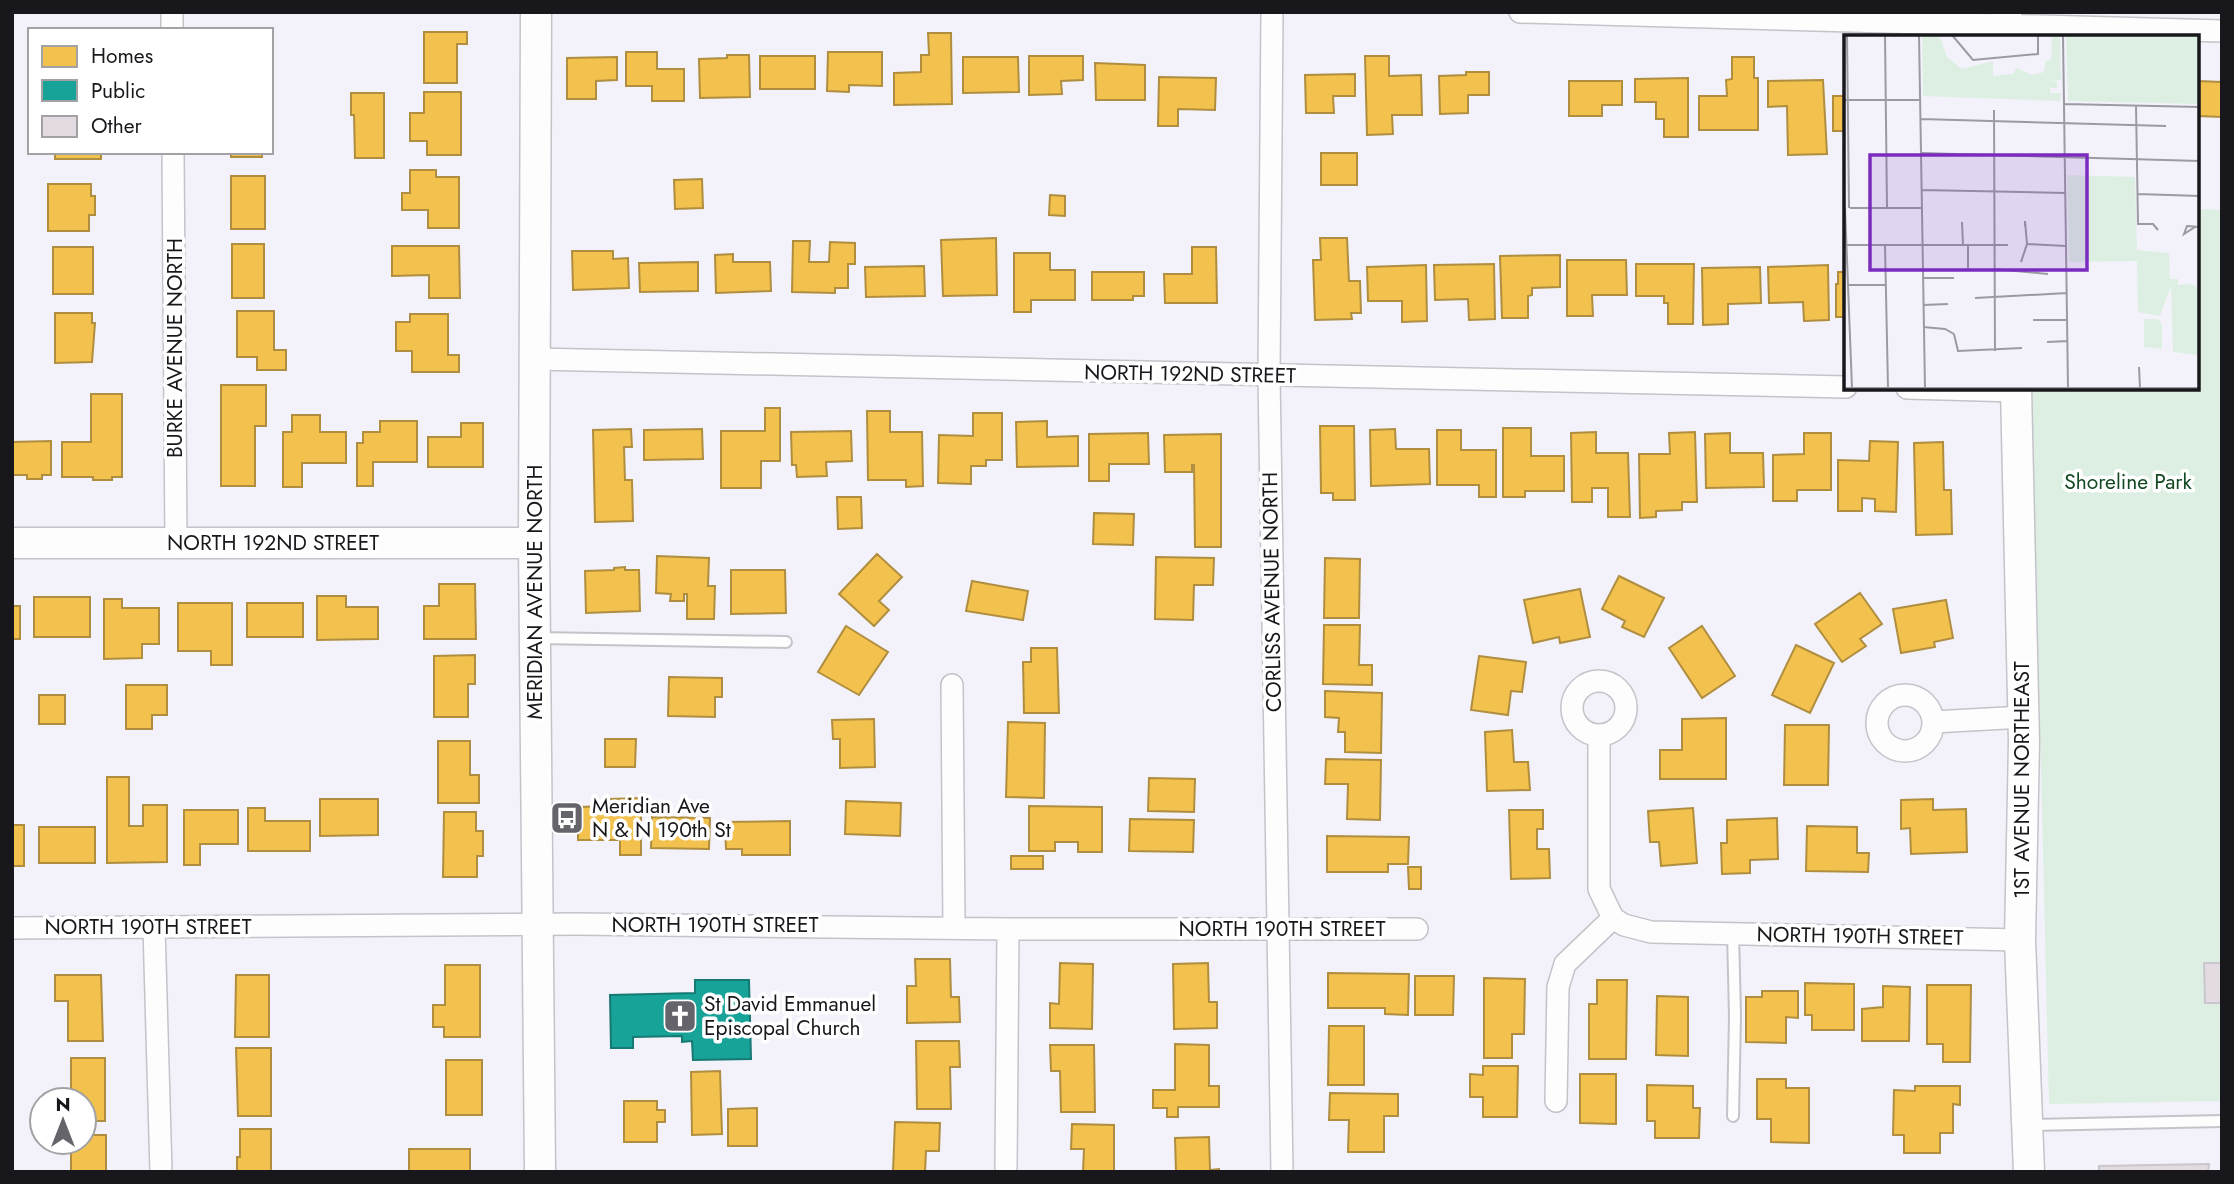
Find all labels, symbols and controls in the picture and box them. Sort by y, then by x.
legend [28,28,273,154]
inset map [1844,35,2199,390]
text: Homes [91,41,153,71]
text: Public [91,76,145,106]
text: Other [91,111,142,141]
street label: BURKE AVENUE NORTH [160,238,190,458]
street label: NORTH 192ND STREET [1084,357,1296,391]
street label: MERIDIAN AVENUE NORTH [520,464,550,720]
park label: Shoreline Park [2064,467,2193,497]
street label: CORLISS AVENUE NORTH [1255,472,1289,712]
street label: NORTH 192ND STREET [167,528,379,558]
street label: 1ST AVENUE NORTHEAST [2007,661,2037,899]
place label: Meridian Ave N & N 190th St [592,791,731,845]
bus stop icon: Meridian Ave N & N 190th St [548,799,586,837]
street label: NORTH 190TH STREET [612,910,819,940]
street label: NORTH 190TH STREET [45,912,252,942]
street label: NORTH 190TH STREET [1179,914,1386,944]
street label: NORTH 190TH STREET [1756,919,1964,953]
place label: St David Emmanuel Episcopal Church [704,989,876,1043]
church icon: St David Emmanuel Episcopal Church [661,997,699,1035]
north arrow [28,1086,98,1156]
text: N [55,1091,71,1118]

